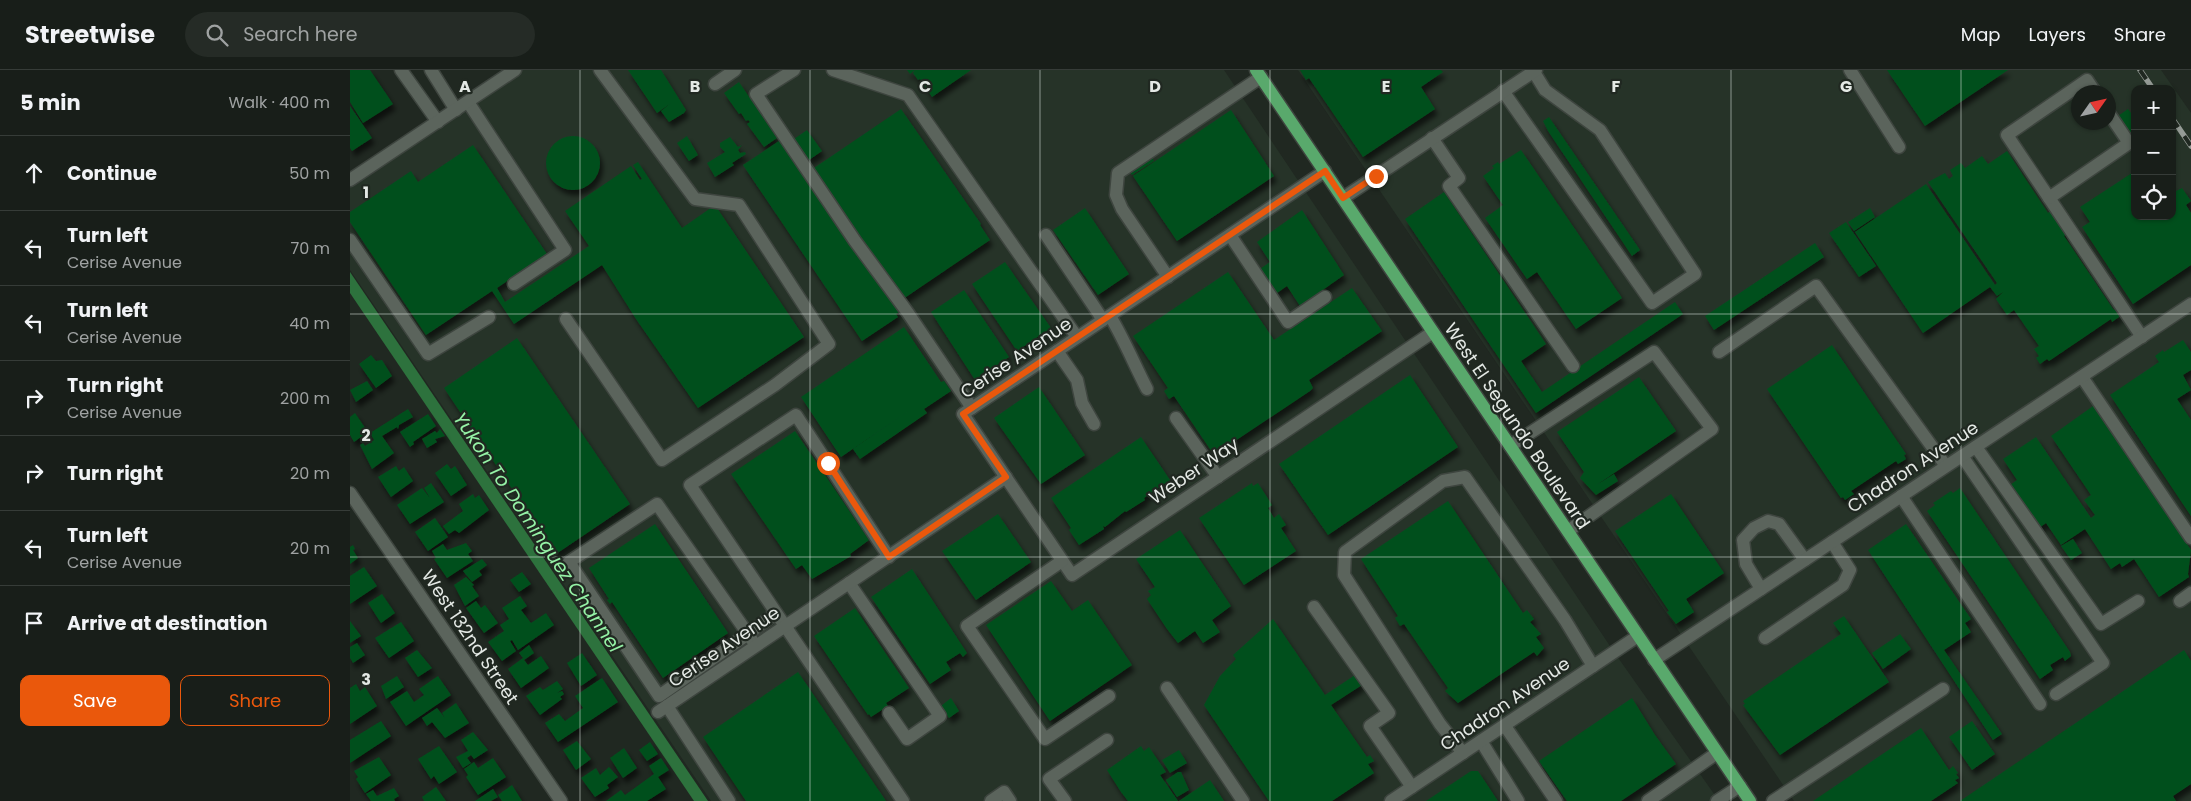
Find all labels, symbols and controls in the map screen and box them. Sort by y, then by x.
search box [185,12,535,57]
text: Streetwise [25,18,155,51]
icon: search [203,21,231,49]
text: Search here [243,21,358,48]
text: Map [1961,22,2001,47]
text: Layers [2029,22,2086,47]
text: Share [2114,22,2166,47]
text: A [459,75,471,98]
text: B [690,75,700,98]
text: C [919,75,931,98]
text: D [1149,75,1161,98]
text: E [1382,75,1390,98]
text: F [1612,75,1621,98]
text: G [1840,75,1852,98]
north arrow [2071,85,2116,130]
map controls [2131,85,2176,220]
button: + [2131,85,2176,130]
text: 5 min [20,88,81,117]
text: Walk · 400 m [229,91,330,114]
button: − [2131,130,2176,175]
icon: ahead [20,159,48,187]
text: Continue [67,160,157,187]
text: 50 m [289,162,330,185]
route end [1365,165,1388,188]
button: locate [2131,175,2176,220]
text: 1 [363,181,369,204]
text: Turn left [67,222,148,249]
icon: left [20,234,48,262]
text: 70 m [290,237,330,260]
text: Cerise Avenue [67,251,182,274]
text: Turn left [67,297,148,324]
icon: left [20,309,48,337]
street label: Cerise Avenue [955,311,1076,404]
text: 40 m [289,312,330,335]
street label: West El Segundo Boulevard [1439,318,1596,534]
text: Cerise Avenue [67,326,182,349]
text: Turn right [67,372,163,399]
icon: right [20,384,48,412]
text: 200 m [280,387,330,410]
text: Cerise Avenue [67,401,182,424]
water label: Yukon To Dominguez Channel [447,407,629,658]
street label: Chadron Avenue [1842,415,1983,518]
text: 2 [361,424,371,447]
street label: Weber Way [1144,431,1244,510]
route start [817,452,840,475]
icon: right [20,459,48,487]
text: Turn right [67,460,163,487]
text: 20 m [290,462,330,485]
text: Turn left [67,522,148,549]
icon: left [20,534,48,562]
text: 20 m [290,537,330,560]
text: Cerise Avenue [67,551,182,574]
street label: West 132nd Street [416,564,525,709]
street label: Cerise Avenue [663,600,784,693]
icon: arrive [20,609,48,637]
text: Arrive at destination [67,610,268,637]
street label: Chadron Avenue [1435,651,1575,756]
text: 3 [361,668,371,691]
button: Save [20,675,170,726]
button: Share [180,675,330,726]

